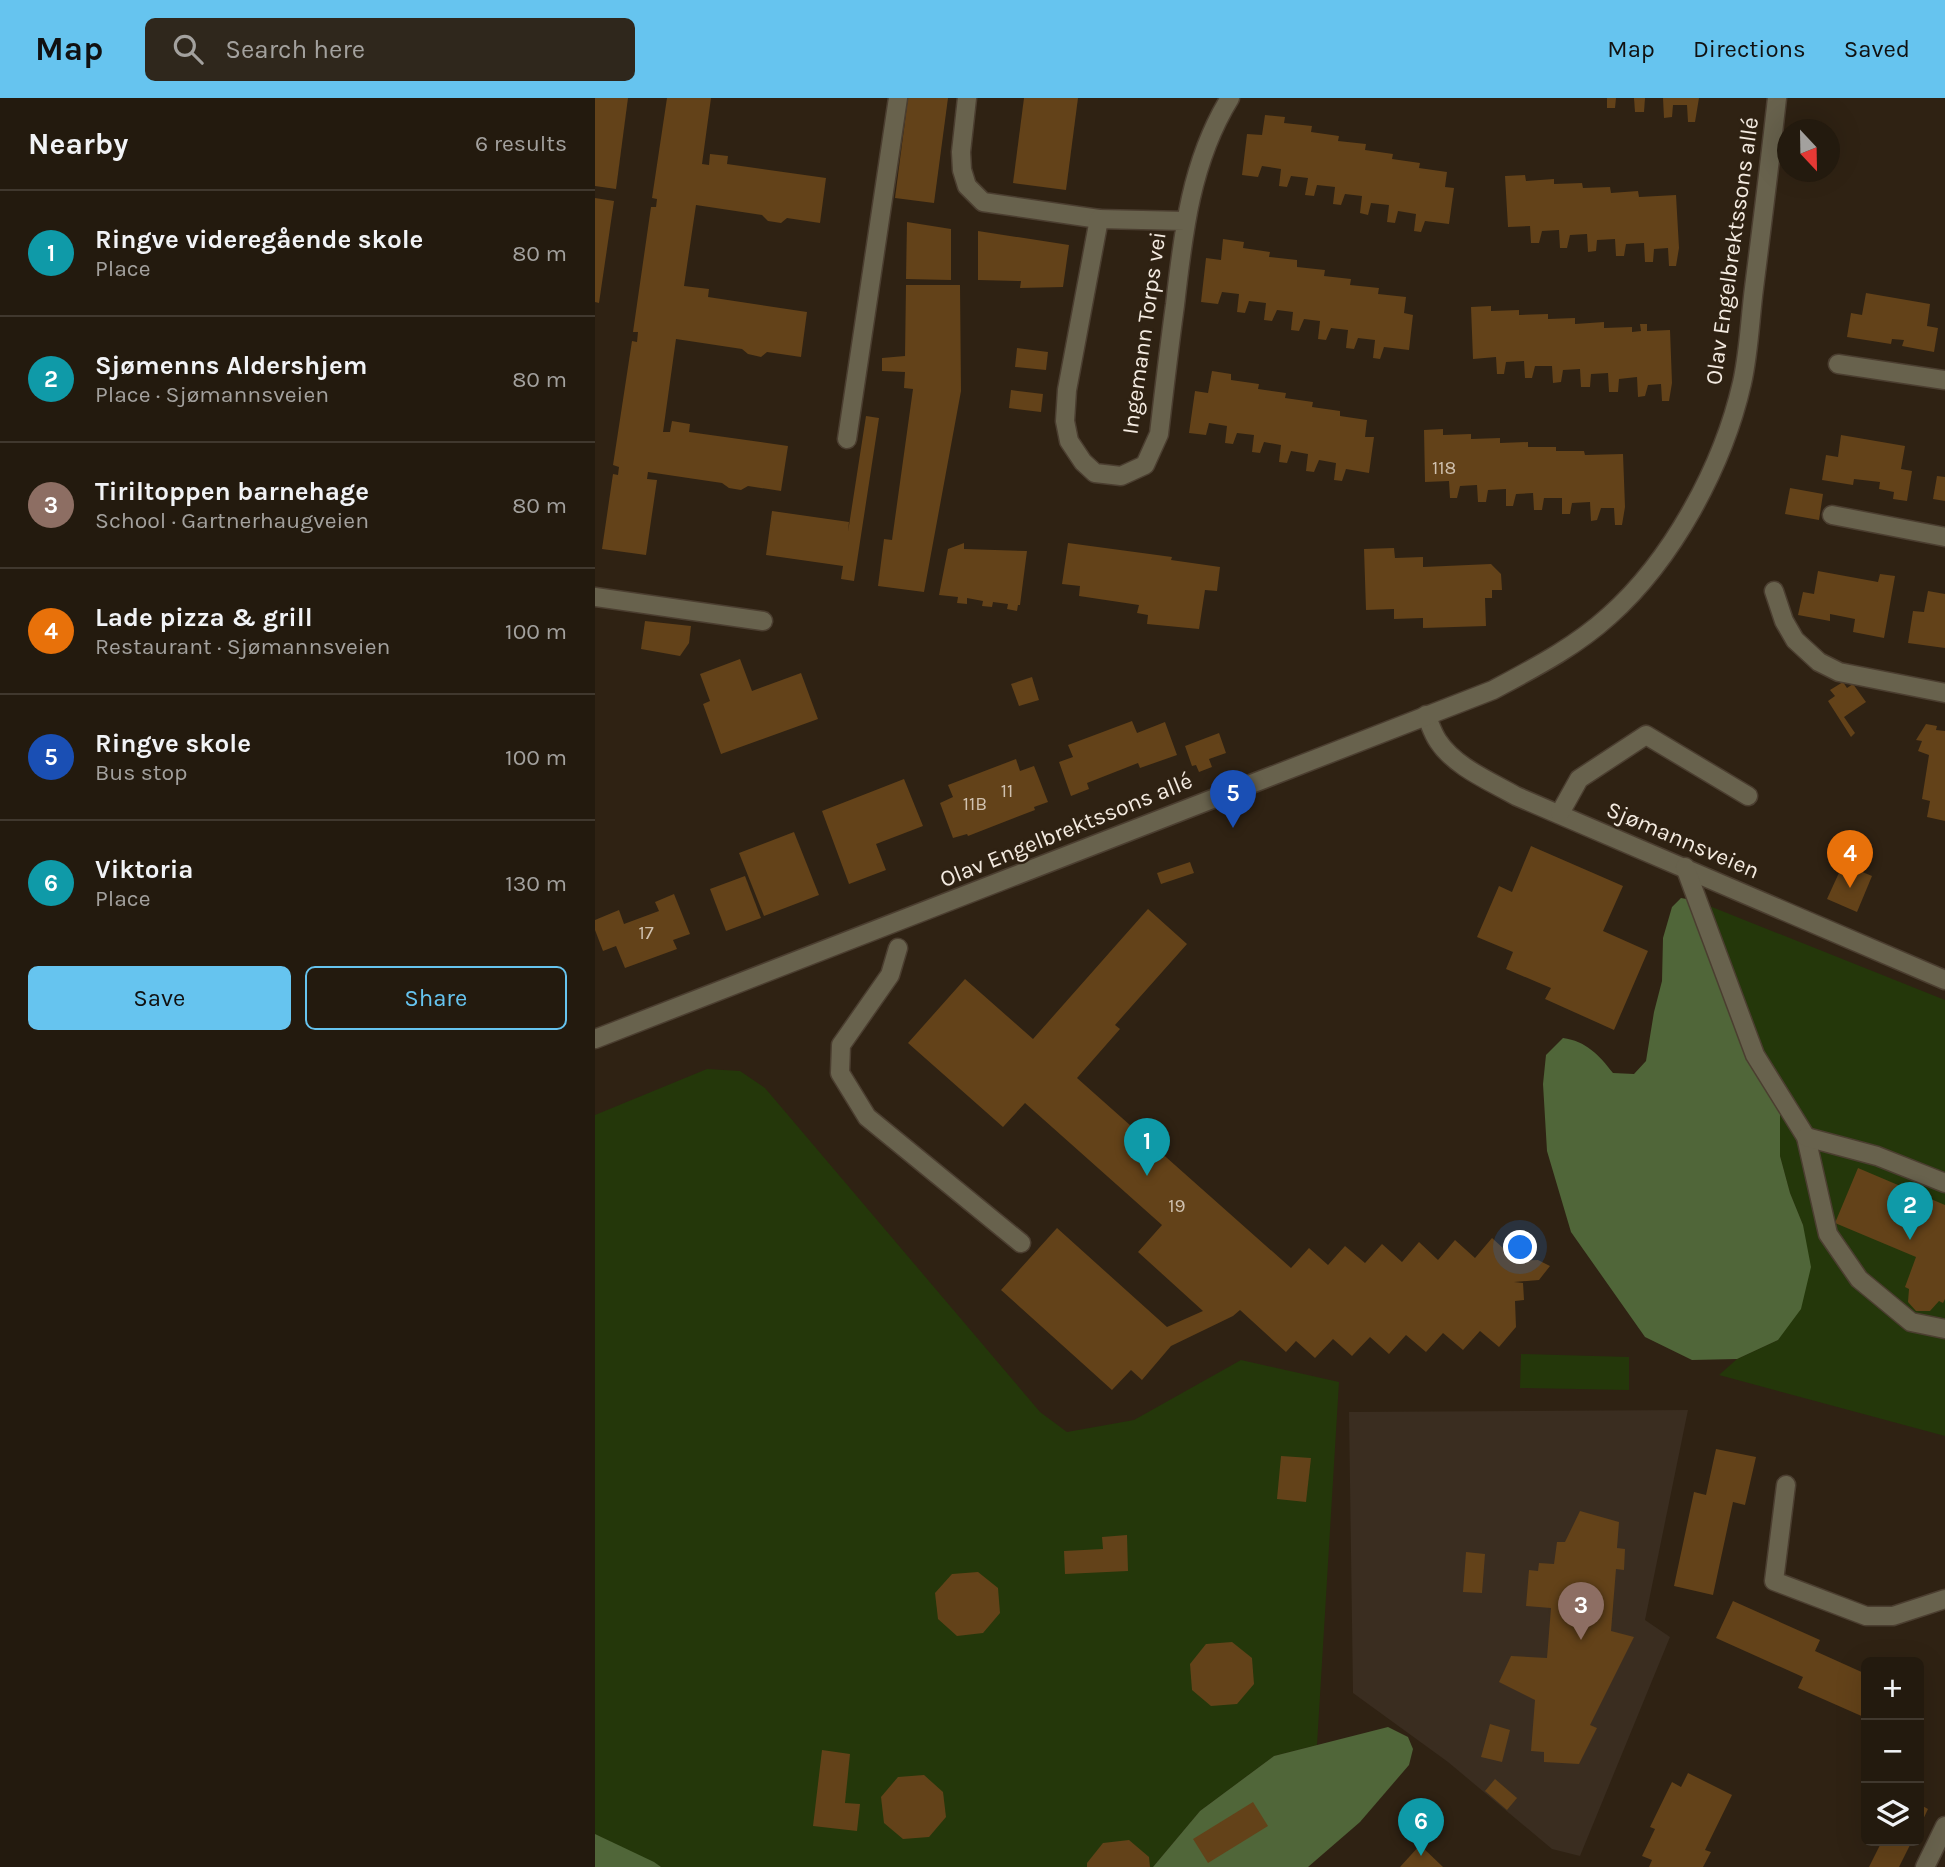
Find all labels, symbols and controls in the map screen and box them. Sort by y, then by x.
search box [145,18,635,81]
text: Map [35,30,103,68]
icon: search [169,30,207,68]
text: Search here [225,34,365,65]
text: Map [1607,35,1655,63]
text: Directions [1693,35,1806,63]
text: Saved [1844,35,1910,63]
street label: Olav Engelbrektssons allé [1700,115,1764,387]
north arrow [1777,119,1840,182]
text: Nearby [28,126,128,162]
text: 6 results [475,130,567,157]
text: Ringve videregående skole [95,224,423,255]
street label: Ingemann Torps vei [1116,230,1172,436]
text: 1 [47,240,55,267]
text: 80 m [512,240,567,267]
text: Place [95,255,151,282]
text: Sjømenns Aldershjem [95,350,367,381]
text: 2 [44,366,58,393]
text: 80 m [512,366,567,393]
text: Place · Sjømannsveien [95,381,329,408]
house number: 118 [1432,457,1456,479]
text: Tiriltoppen barnehage [95,476,369,507]
text: 3 [44,492,58,519]
text: 80 m [512,492,567,519]
text: School · Gartnerhaugveien [95,507,369,534]
text: Lade pizza & grill [95,602,313,633]
text: 4 [44,618,58,645]
text: 100 m [505,618,567,645]
text: Restaurant · Sjømannsveien [95,633,390,660]
text: Ringve skole [95,728,251,759]
text: 5 [44,744,58,771]
text: 100 m [505,744,567,771]
text: Bus stop [95,759,188,786]
street label: Olav Engelbrektssons allé [936,767,1196,893]
pin: 5 [1210,770,1256,828]
house number: 11 [1001,780,1013,802]
house number: 11B [963,793,987,815]
street label: Sjømannsveien [1602,796,1764,884]
pin: 4 [1827,830,1873,888]
text: Viktoria [95,854,194,885]
text: 6 [44,870,58,897]
text: 130 m [505,870,567,897]
text: Place [95,885,151,912]
house number: 17 [638,922,654,944]
button: Save [28,966,291,1030]
button: Share [305,966,567,1030]
pin: 1 [1124,1118,1170,1176]
pin: 2 [1887,1182,1933,1240]
house number: 19 [1168,1195,1186,1217]
your location [1503,1230,1537,1264]
pin: 3 [1558,1582,1604,1640]
map controls [1861,1657,1924,1846]
button: + [1861,1657,1924,1720]
button: − [1861,1720,1924,1783]
button: layers [1861,1783,1924,1846]
pin: 6 [1398,1798,1444,1856]

